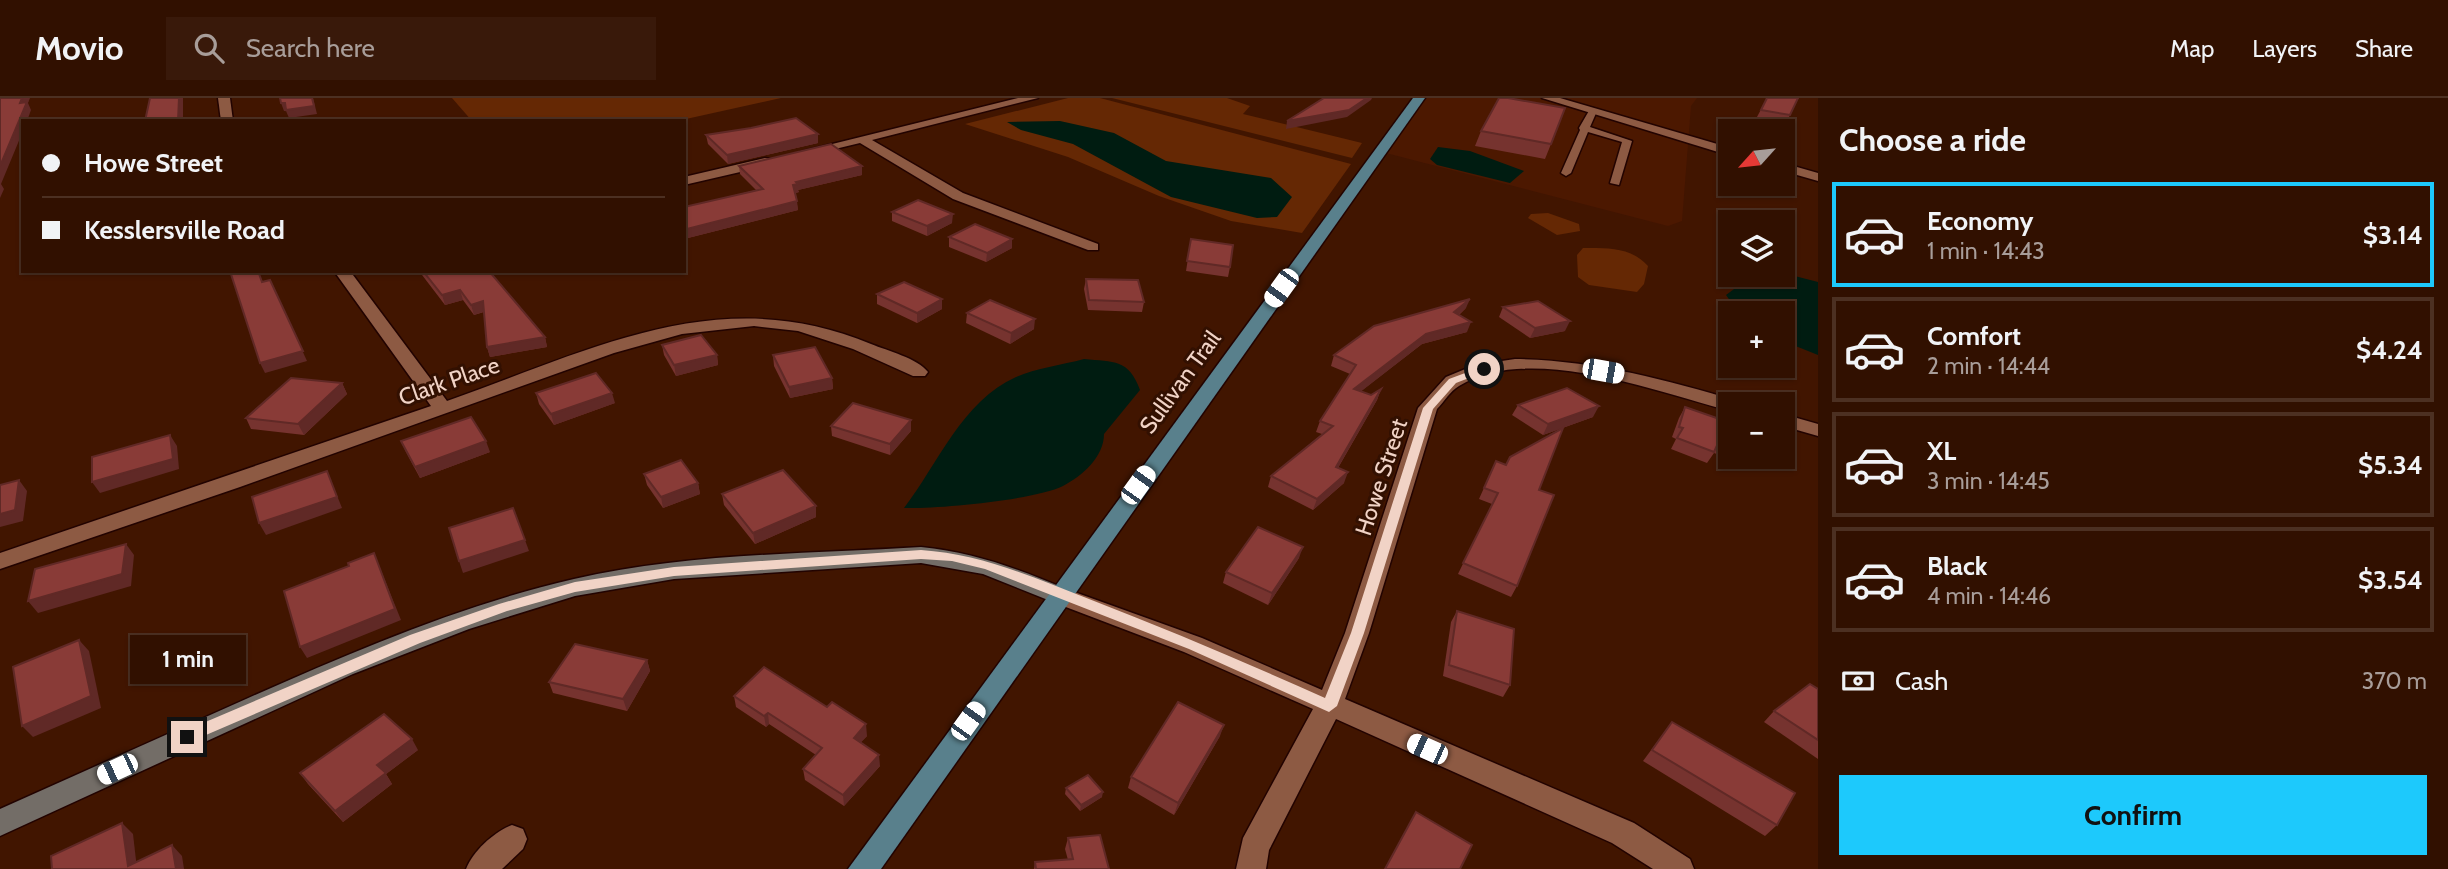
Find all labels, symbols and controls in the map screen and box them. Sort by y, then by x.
search box [166,17,656,80]
text: Movio [35,28,124,68]
icon: search [190,29,228,67]
text: Search here [246,32,375,64]
text: Map [2170,34,2214,63]
text: Layers [2252,34,2317,63]
text: Share [2355,34,2413,63]
north arrow [1718,119,1796,196]
map controls [1718,119,1795,469]
text: Choose a ride [1839,120,2026,159]
text: Howe Street [84,147,223,179]
icon: car [1843,203,1906,266]
text: Economy [1927,205,2033,237]
button: layers [1718,210,1795,287]
text: Kesslersville Road [84,214,285,246]
text: $3.14 [2363,219,2423,251]
text: 1 min · 14:43 [1927,237,2045,265]
car [1261,265,1302,311]
button: + [1718,301,1795,378]
icon: car [1843,318,1906,381]
text: Comfort [1927,320,2021,352]
street label: Sullivan Trail [1133,325,1227,439]
text: $4.24 [2356,334,2423,366]
street label: Clark Place [395,351,503,411]
text: 2 min · 14:44 [1927,352,2050,380]
route start [1468,353,1500,385]
car [1581,357,1626,385]
button: − [1718,392,1795,469]
street label: Howe Street [1349,415,1413,539]
icon: car [1843,433,1906,496]
text: XL [1927,435,1956,467]
text: $5.34 [2358,449,2423,481]
car [1118,462,1159,508]
text: 3 min · 14:45 [1927,467,2050,495]
icon: car [1843,548,1906,611]
text: Black [1927,550,1987,582]
text: $3.54 [2358,564,2423,596]
text: 4 min · 14:46 [1927,582,2051,610]
callout: 1 min [129,636,245,684]
text: 1 min [162,645,214,673]
icon: cash [1839,662,1877,700]
text: Cash [1895,665,1948,697]
text: 370 m [2362,667,2427,695]
car [948,698,989,744]
route end [171,721,203,753]
car [1404,731,1451,767]
car [94,751,141,787]
button: Confirm [1839,775,2427,855]

